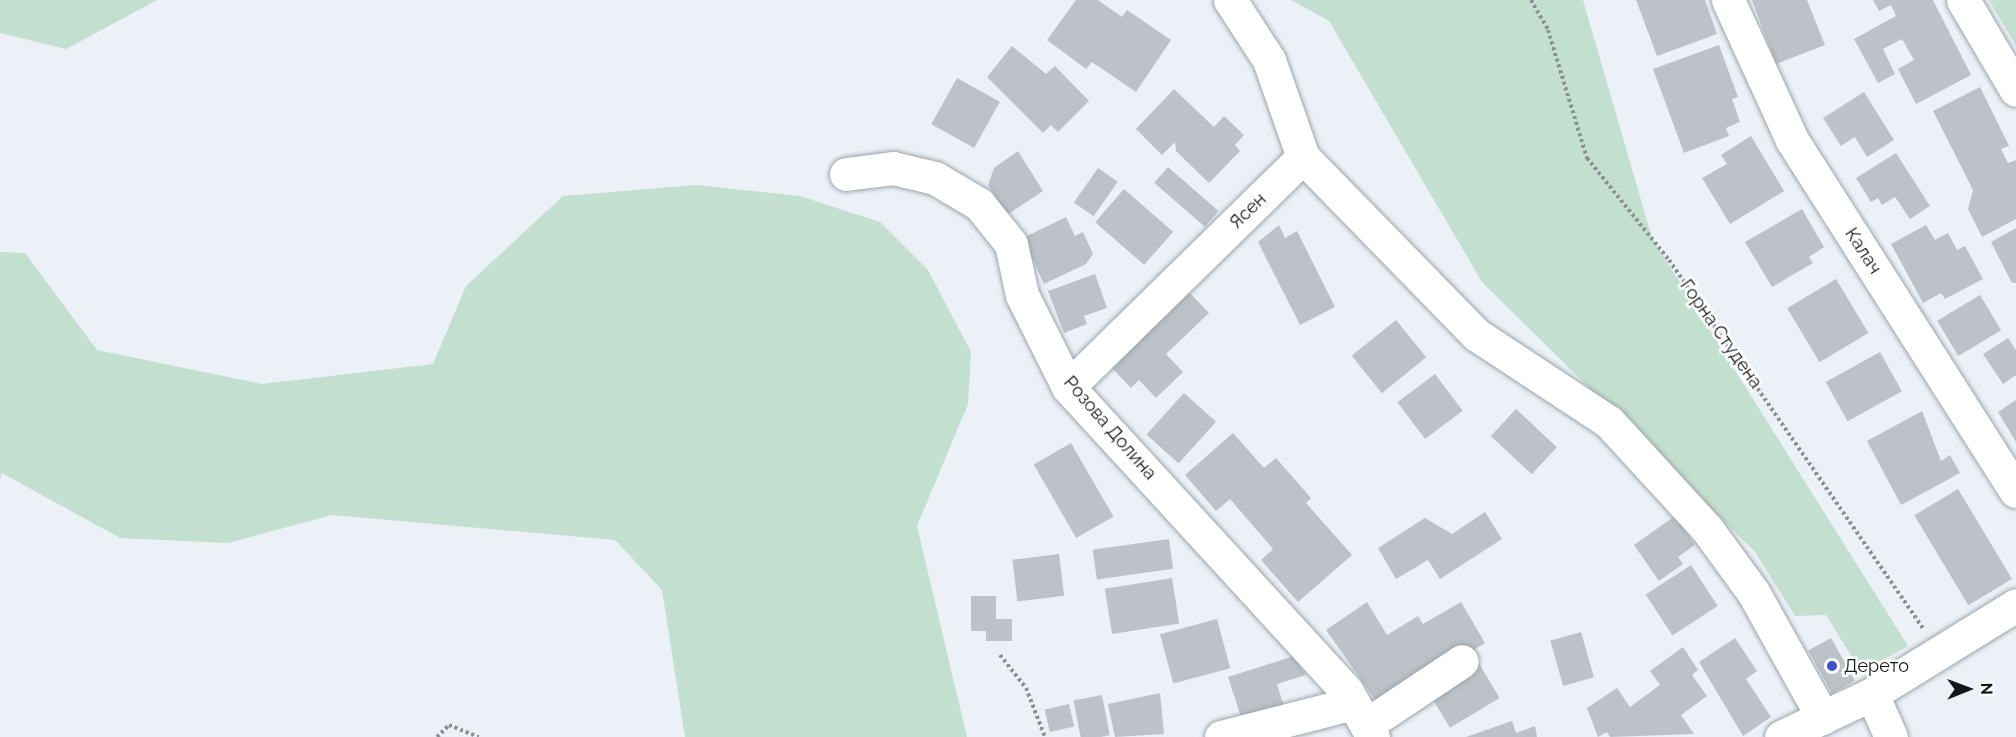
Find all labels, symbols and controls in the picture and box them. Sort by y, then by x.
street label: Ясен [1225,189,1271,233]
street label: Калач [1840,224,1886,278]
street label: Горна Студена [1675,275,1767,393]
street label: Розова Долина [1059,372,1161,484]
place label: Дерето [1844,655,1909,677]
marker: Дерето [1825,659,1839,673]
north arrow [1938,659,1998,719]
text: N [1977,682,1996,695]

